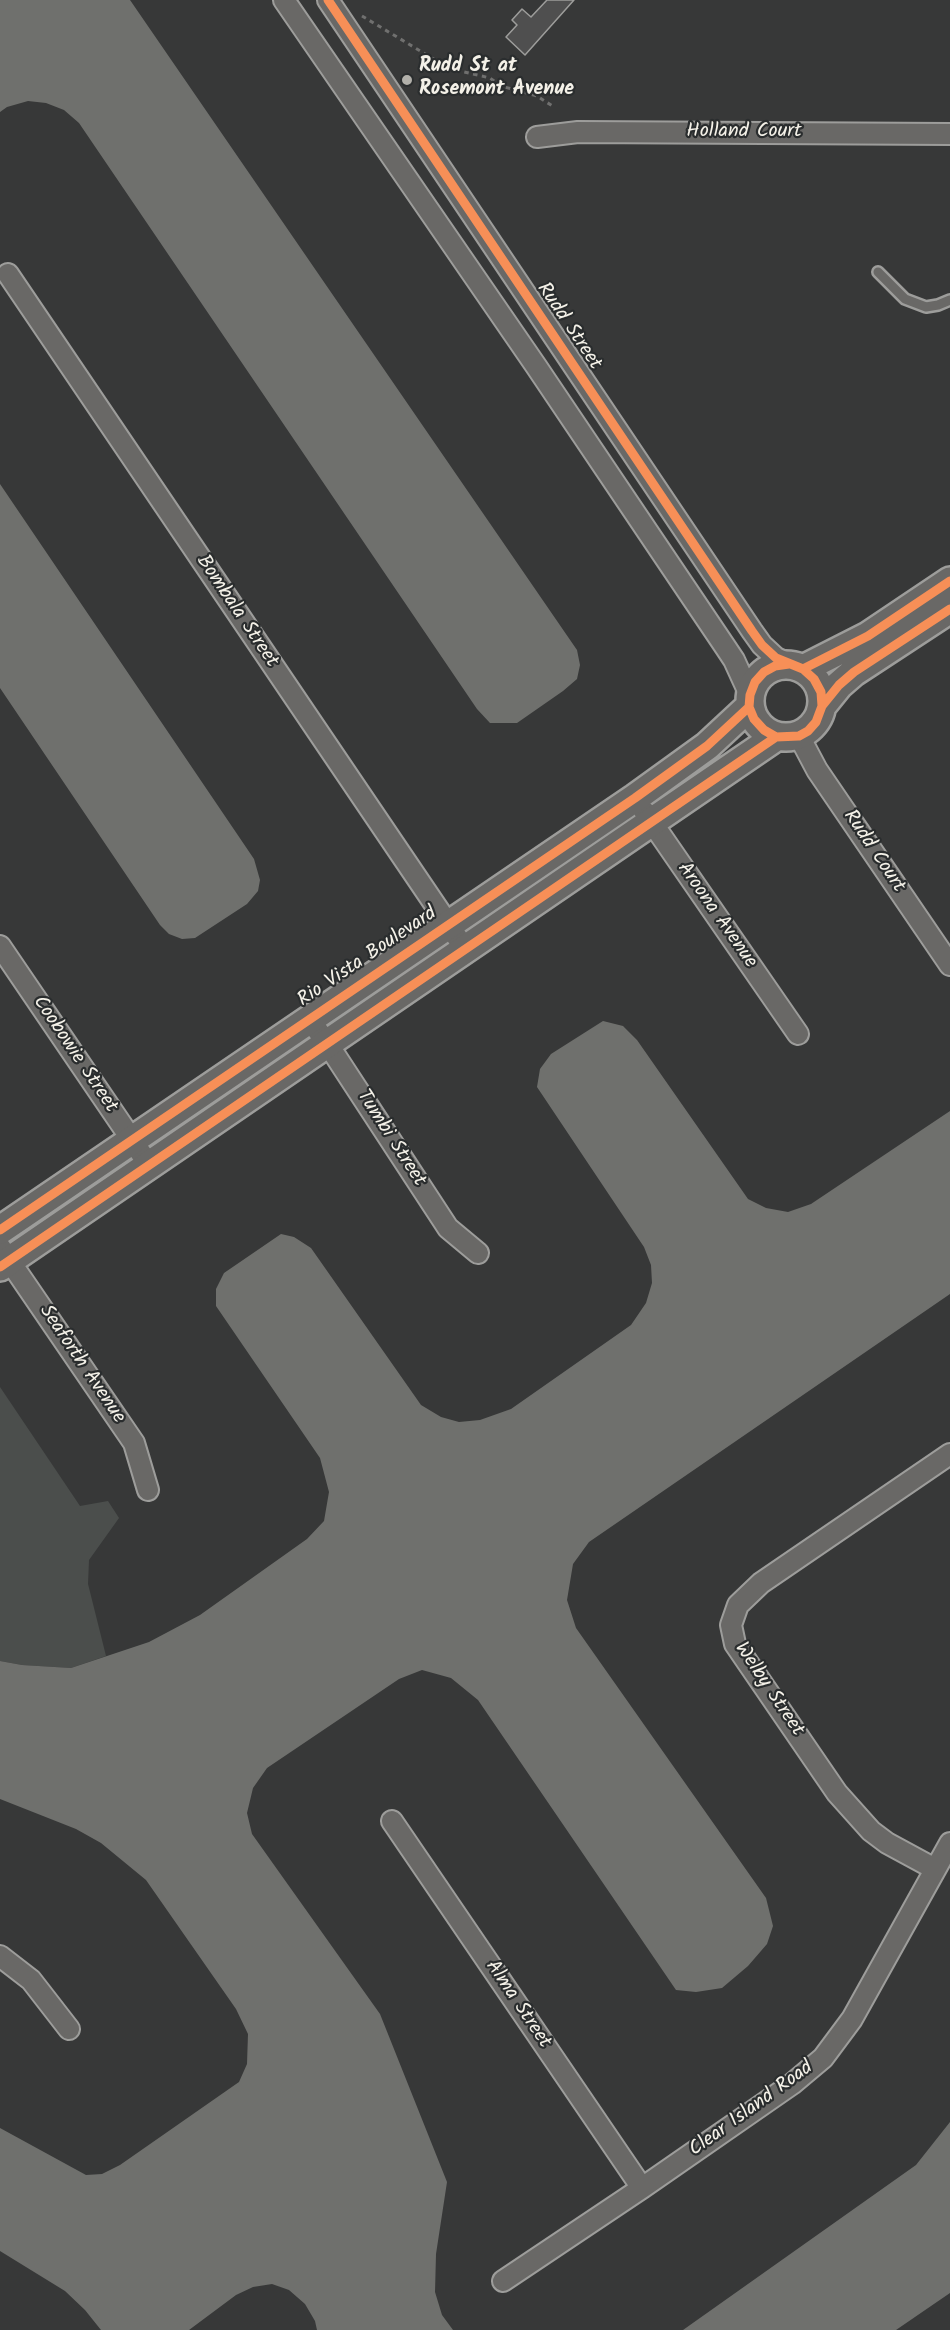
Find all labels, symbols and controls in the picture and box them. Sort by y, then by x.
place label: Rudd St at Rosemont Avenue [419,56,574,103]
marker: Rudd St at Rosemont Avenue [400,73,414,87]
street label: Holland Court [686,121,802,145]
street label: Rudd Street [530,279,606,375]
street label: Bombala Street [190,551,282,673]
street label: Rudd Court [837,806,909,898]
street label: Aroona Avenue [671,858,761,974]
street label: Rio Vista Boulevard [294,903,442,1013]
street label: Coobowie Street [26,992,122,1118]
street label: Tumbi Street [350,1086,430,1192]
street label: Seaforth Avenue [33,1301,129,1429]
street label: Welby Street [728,1638,808,1742]
street label: Alma Street [479,1956,555,2054]
street label: Clear Island Road [685,2057,819,2163]

